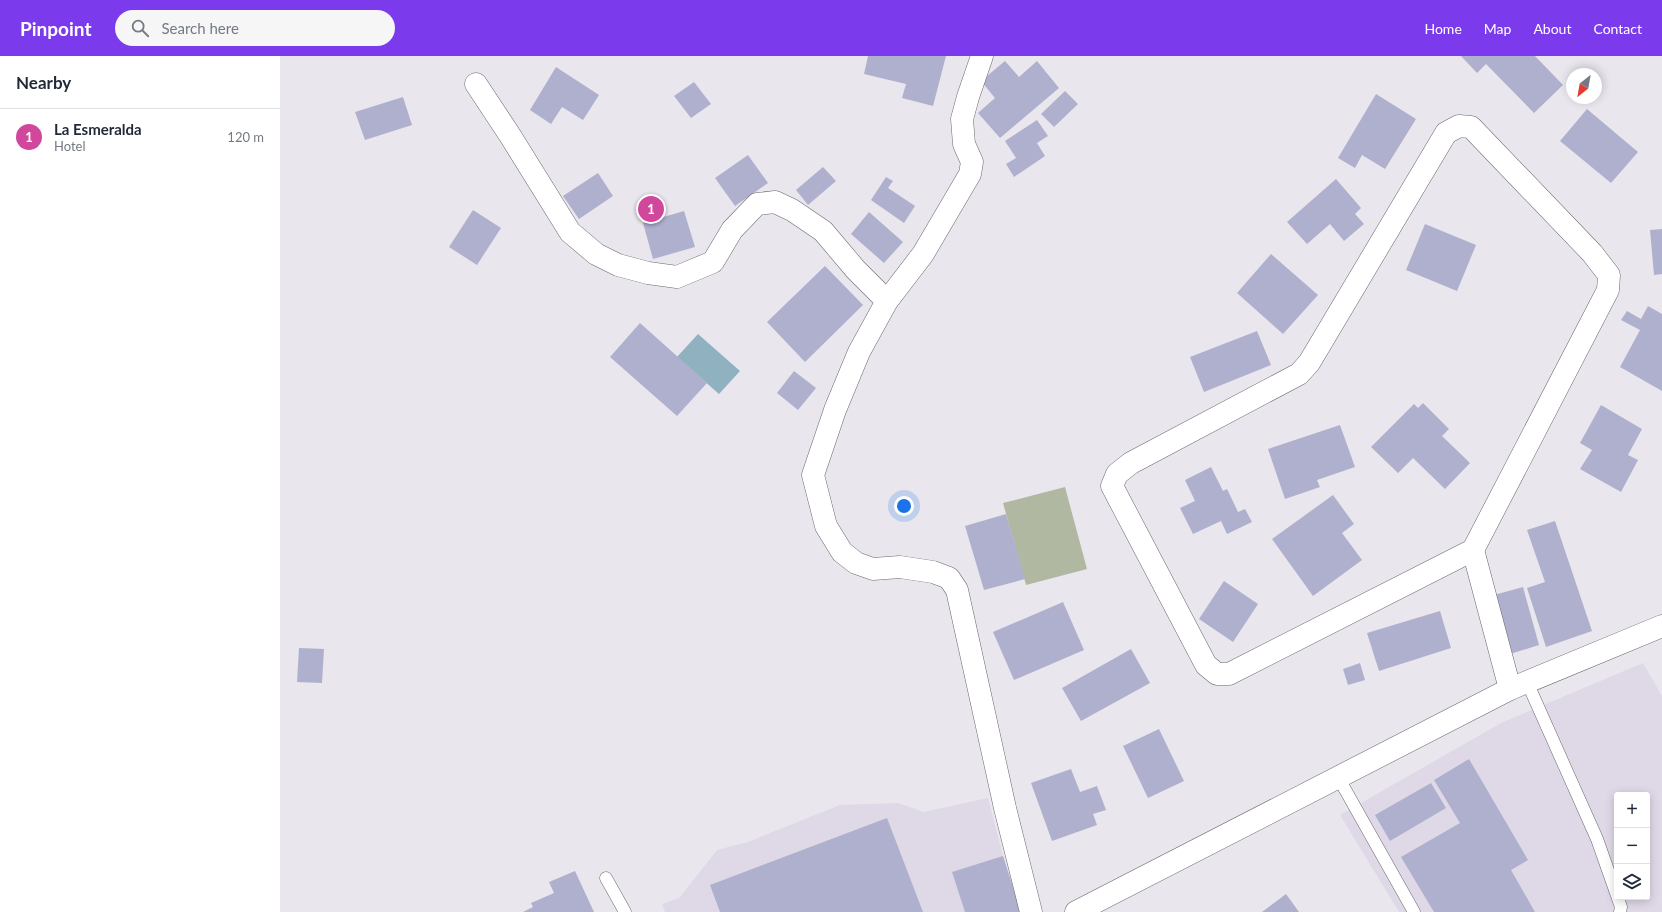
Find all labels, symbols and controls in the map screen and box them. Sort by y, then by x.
search box [115,10,395,46]
text: Pinpoint [20,17,91,40]
icon: search [129,17,151,39]
text: Search here [161,19,239,37]
text: Home [1424,20,1462,37]
text: Map [1484,20,1511,37]
text: About [1533,20,1571,37]
text: Contact [1593,20,1642,37]
north arrow [1566,68,1602,104]
text: Nearby [16,72,71,93]
text: La Esmeralda [54,120,142,138]
text: 1 [25,129,33,145]
text: 120 m [227,129,264,145]
text: Hotel [54,138,86,154]
pin: 1 [638,194,664,224]
your location [894,496,914,516]
map controls [1614,792,1650,900]
button: + [1614,792,1650,828]
button: − [1614,828,1650,864]
button: layers [1614,864,1650,900]

